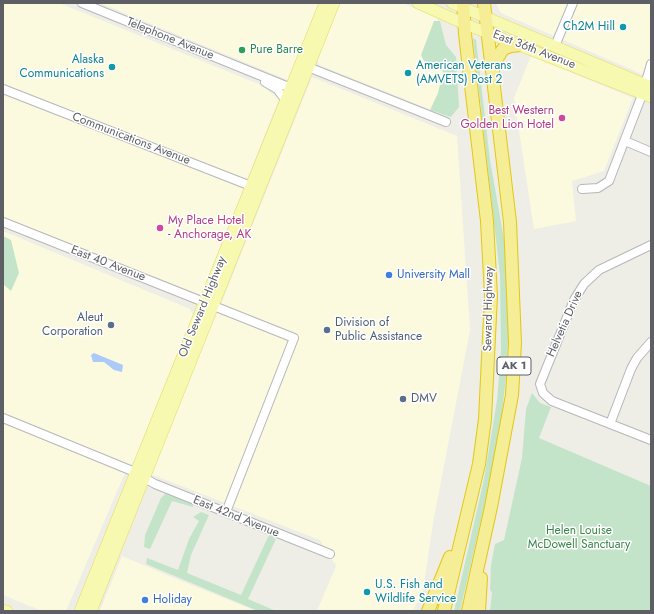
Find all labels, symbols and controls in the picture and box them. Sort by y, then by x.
street label: Telephone Avenue [124,15,216,63]
place label: Ch2M Hill [563,20,615,34]
marker: Ch2M Hill [618,22,628,32]
street label: East 36th Avenue [491,28,577,72]
place label: Pure Barre [250,43,303,57]
marker: Pure Barre [237,45,247,55]
place label: Alaska Communications [20,53,104,81]
place label: American Veterans (AMVETS) Post 2 [416,59,511,87]
marker: Alaska Communications [107,62,117,72]
marker: American Veterans (AMVETS) Post 2 [403,68,413,78]
place label: Best Western Golden Lion Hotel [461,104,554,132]
street label: Communications Avenue [70,110,192,168]
marker: Best Western Golden Lion Hotel [557,113,567,123]
place label: My Place Hotel - Anchorage, AK [168,214,251,242]
marker: My Place Hotel - Anchorage, AK [155,223,165,233]
street label: East 40 Avenue [69,243,147,285]
street label: Old Seward Highway [176,254,230,360]
street label: Seward Highway [481,266,497,352]
place label: University Mall [397,268,470,282]
marker: University Mall [384,270,394,280]
street label: Helvetia Drive [544,289,586,359]
place label: Aleut Corporation [42,311,103,339]
place label: Division of Public Assistance [335,316,422,344]
marker: Aleut Corporation [106,320,116,330]
marker: Division of Public Assistance [322,325,332,335]
road number: AK 1 [497,357,531,375]
place label: DMV [411,392,437,406]
marker: DMV [398,394,408,404]
street label: East 42nd Avenue [191,493,281,541]
park label: Helen Louise McDowell Sanctuary [528,524,630,552]
place label: U.S. Fish and Wildlife Service [375,578,456,606]
marker: U.S. Fish and Wildlife Service [362,587,372,597]
place label: Holiday [153,593,192,607]
marker: Holiday [140,595,150,605]

